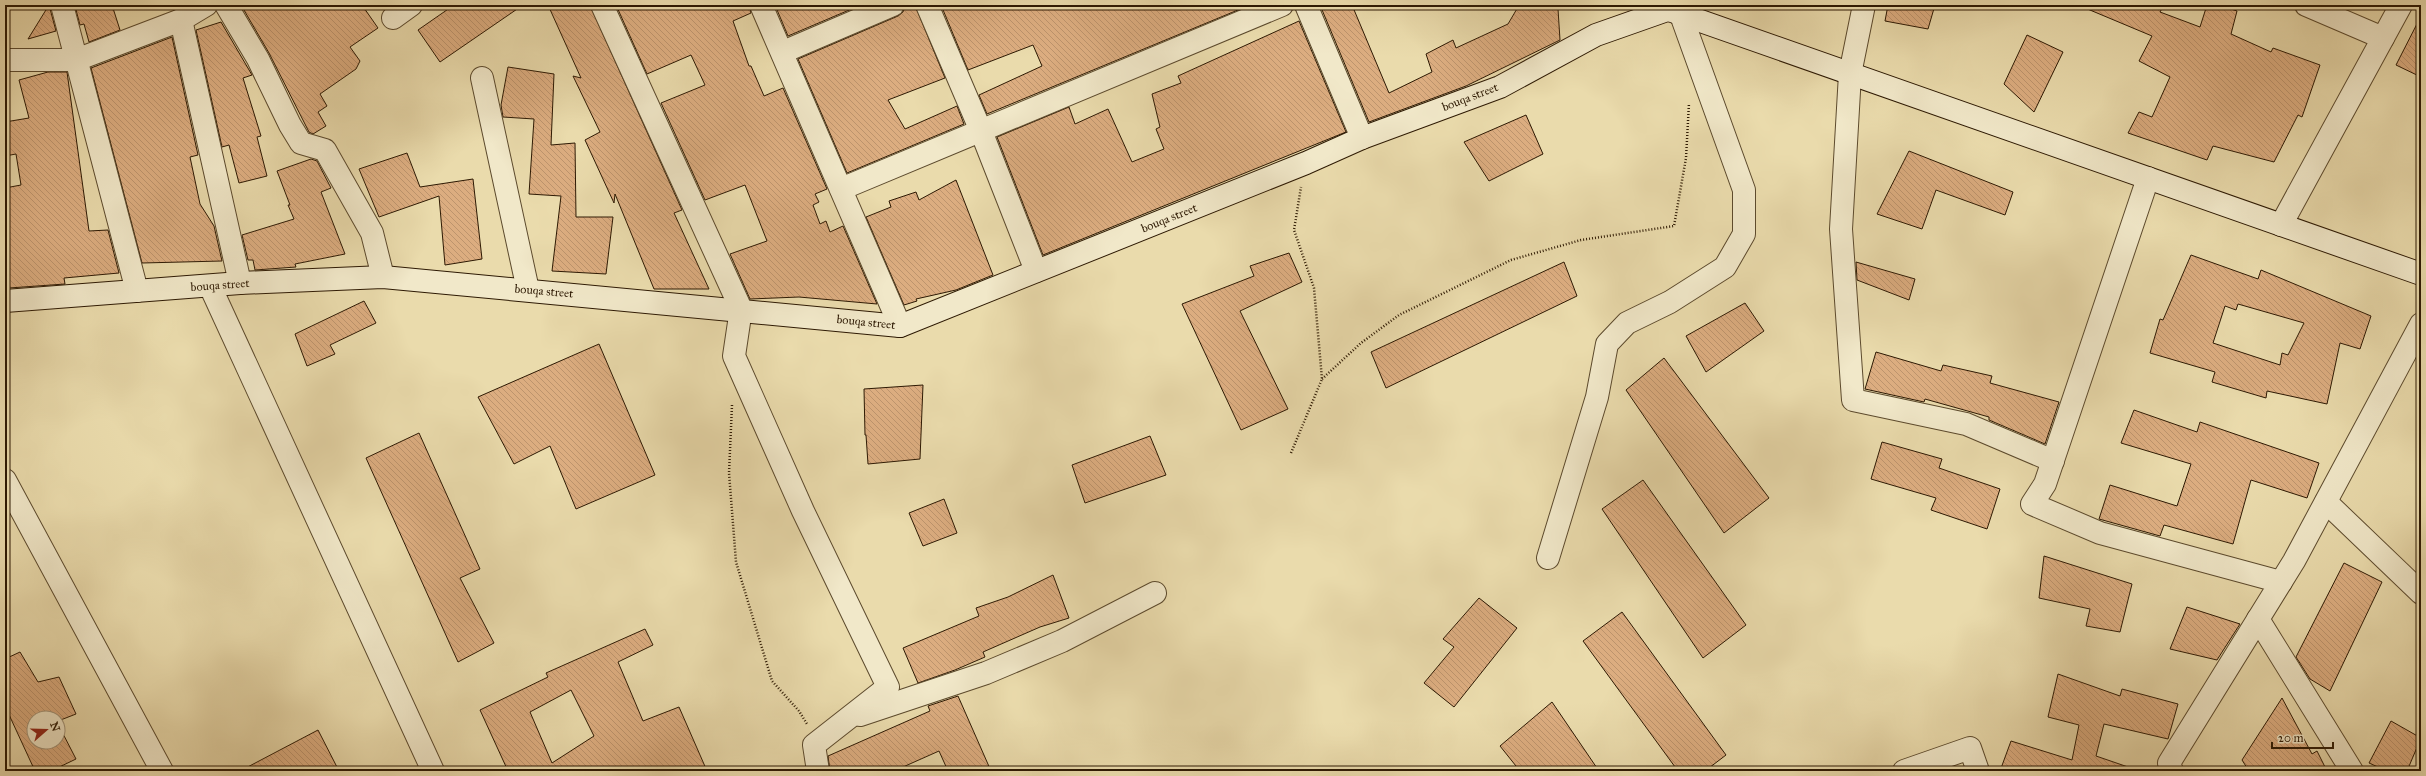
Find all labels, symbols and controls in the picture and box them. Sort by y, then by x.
street label: bouqa street [1440,80,1501,115]
street label: bouqa street [1139,200,1200,236]
street label: bouqa street [190,276,251,295]
street label: bouqa street [514,281,575,302]
street label: bouqa street [836,312,897,333]
north arrow [26,710,66,750]
text: N [47,720,63,734]
scale bar [2272,724,2333,750]
text: 20 m [2278,731,2304,745]

